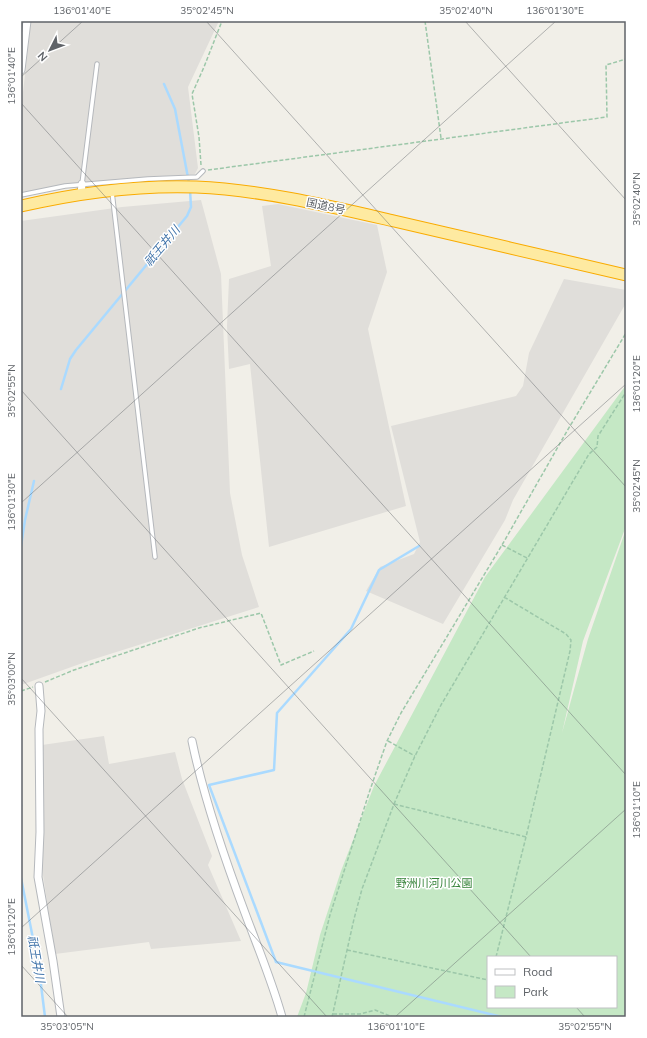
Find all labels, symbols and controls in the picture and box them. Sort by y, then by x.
text: 136°01'40"E [53,4,111,17]
text: 35°02'45"N [180,4,234,17]
text: 35°02'40"N [439,4,493,17]
text: 136°01'30"E [526,4,584,17]
north arrow [30,30,70,70]
text: 136°01'40"E [5,47,18,105]
text: N [35,49,51,64]
text: 35°02'40"N [630,172,643,226]
street label: 国道8号 [305,195,347,217]
water label: 祇王井川 [140,221,184,269]
text: 136°01'20"E [630,355,643,413]
text: 35°02'55"N [5,364,18,418]
text: 35°02'45"N [630,459,643,513]
text: 136°01'30"E [5,473,18,531]
text: 35°03'00"N [5,652,18,706]
text: 136°01'10"E [630,781,643,839]
park label: 野洲川河川公園 [396,876,473,890]
text: 136°01'20"E [5,898,18,956]
water label: 祇王井川 [25,934,48,986]
legend [487,956,617,1008]
text: Road [523,964,552,979]
text: Park [523,984,549,999]
text: 35°03'05"N [40,1020,94,1033]
text: 136°01'10"E [367,1020,425,1033]
text: 35°02'55"N [558,1020,612,1033]

